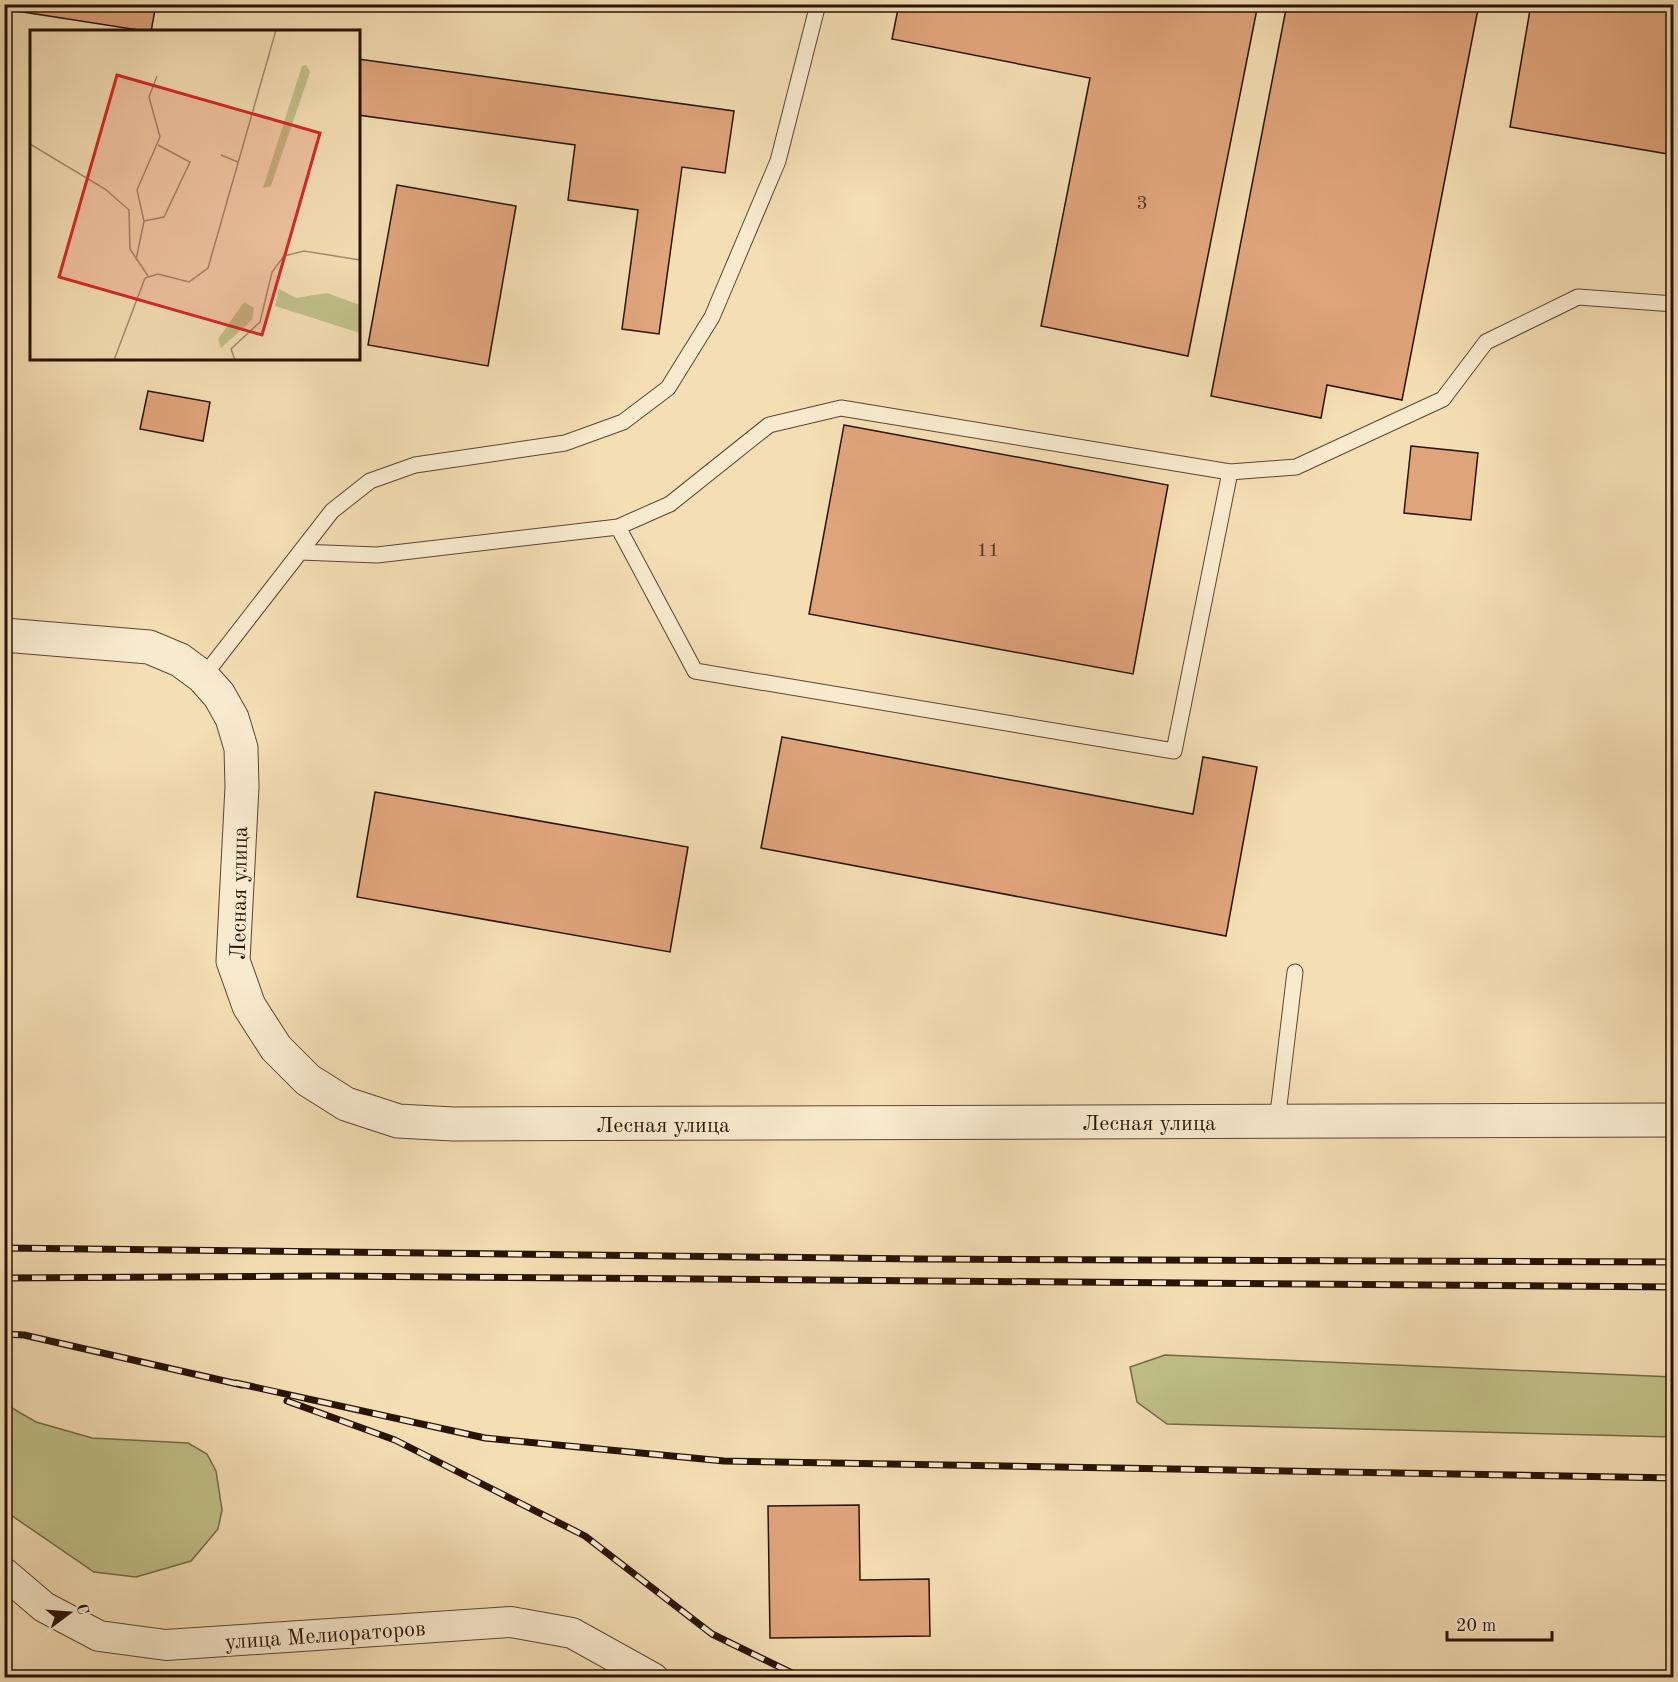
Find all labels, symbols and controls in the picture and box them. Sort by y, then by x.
inset map [30,30,360,360]
house number: 3 [1136,194,1148,214]
house number: 11 [976,541,1000,561]
street label: Лесная улица [228,826,252,960]
street label: Лесная улица [1082,1113,1216,1135]
street label: Лесная улица [596,1115,730,1137]
north arrow [39,1583,99,1643]
text: С [72,1602,91,1617]
scale bar [1447,1604,1552,1642]
text: 20 m [1456,1617,1496,1635]
street label: улица Мелиораторов [224,1618,426,1654]

